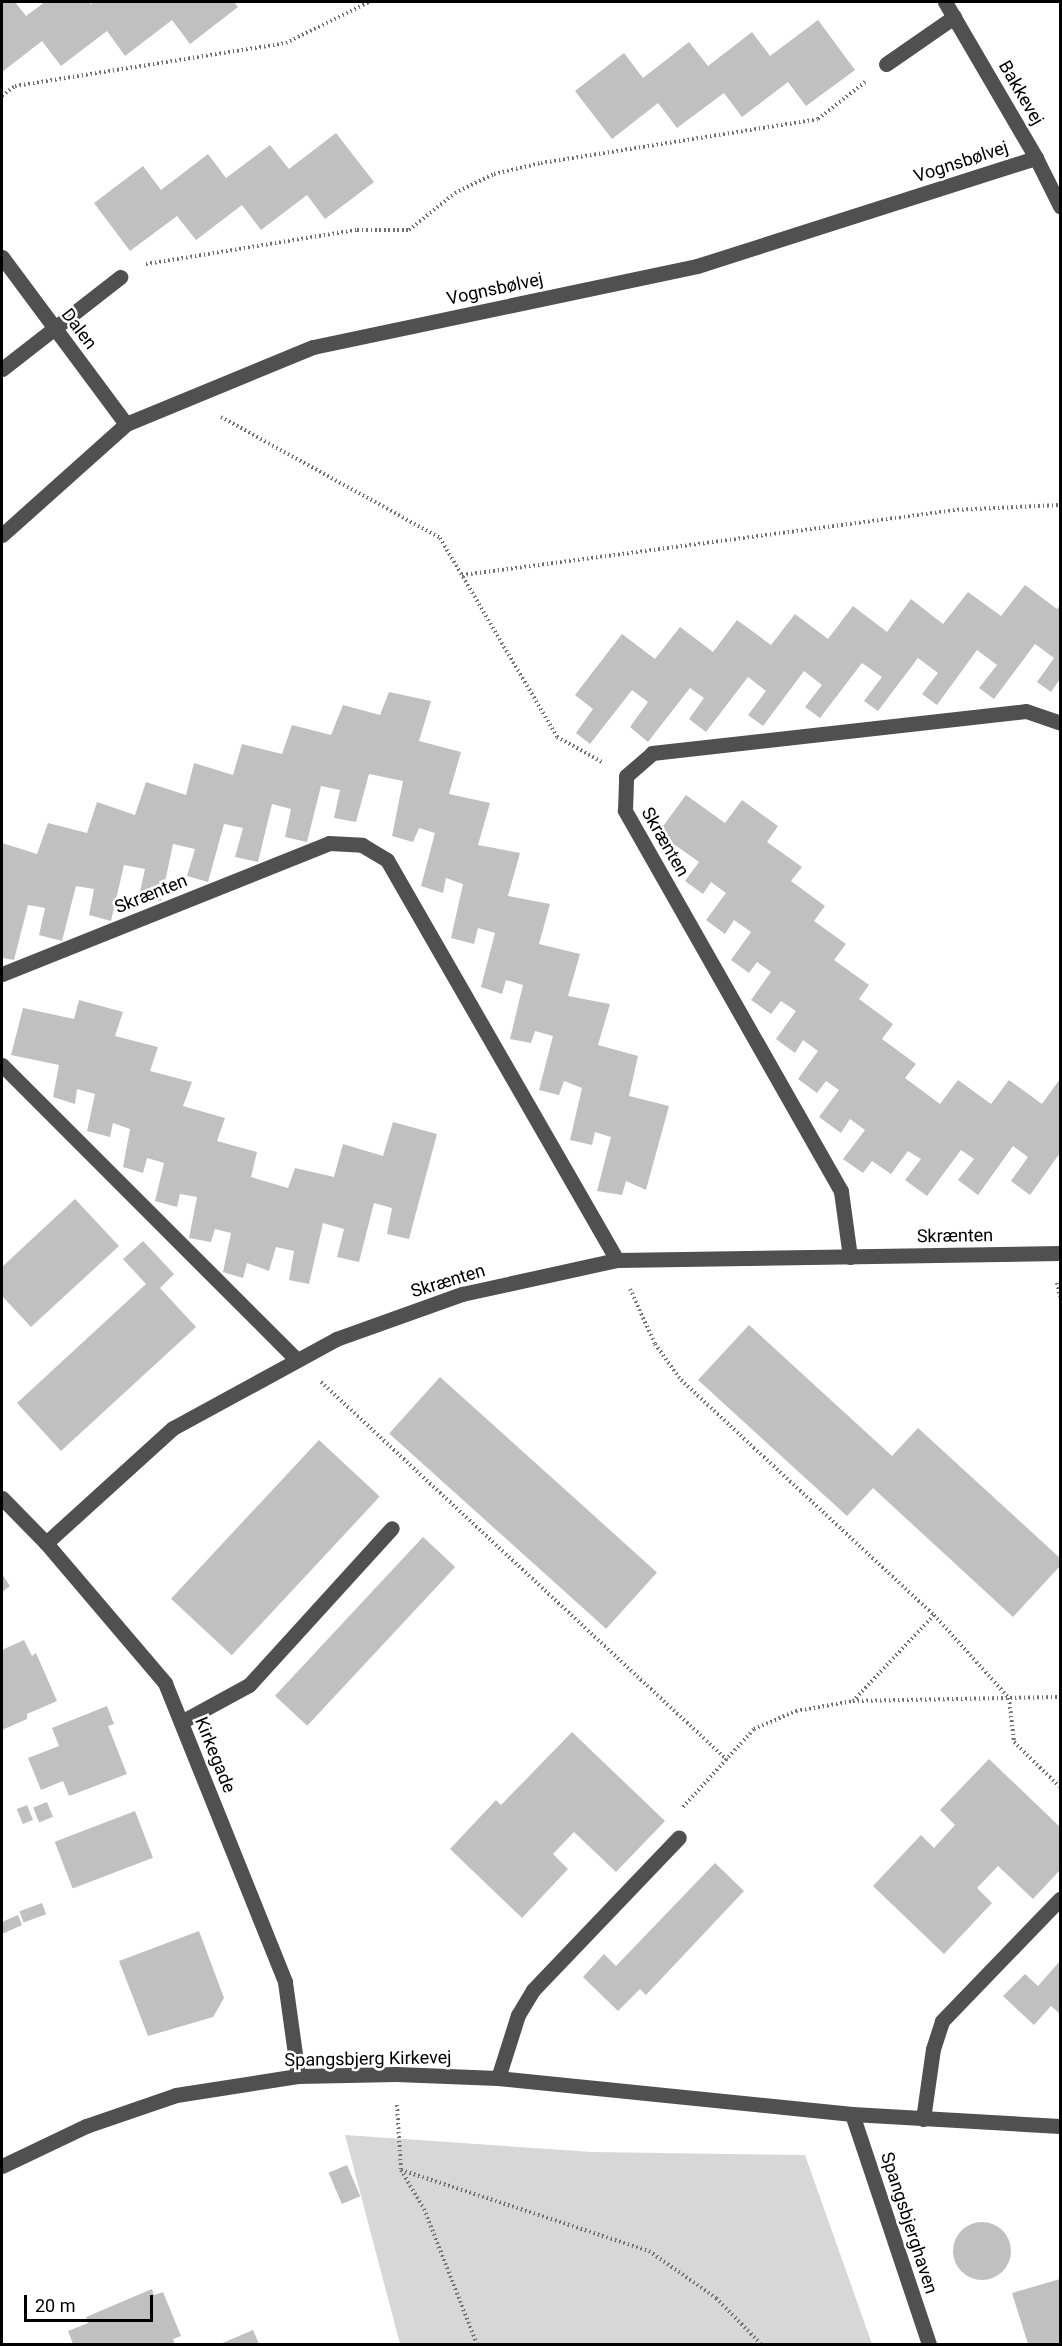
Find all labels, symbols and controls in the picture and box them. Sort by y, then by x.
street label: Bakkevej [994,57,1048,129]
street label: Vognsbølvej [911,137,1011,187]
street label: Vognsbølvej [445,268,545,310]
street label: Dalen [57,304,101,354]
street label: Skrænten [637,804,693,880]
street label: Skrænten [112,870,190,918]
street label: Skrænten [917,1225,993,1247]
street label: Skrænten [408,1259,488,1303]
street label: Kirkegade [190,1714,240,1796]
street label: Spangsbjerg Kirkevej [284,2047,452,2071]
street label: Spangsbjerghaven [876,2149,942,2297]
scale bar [27,2283,156,2321]
text: 20 m [35,2295,75,2316]

